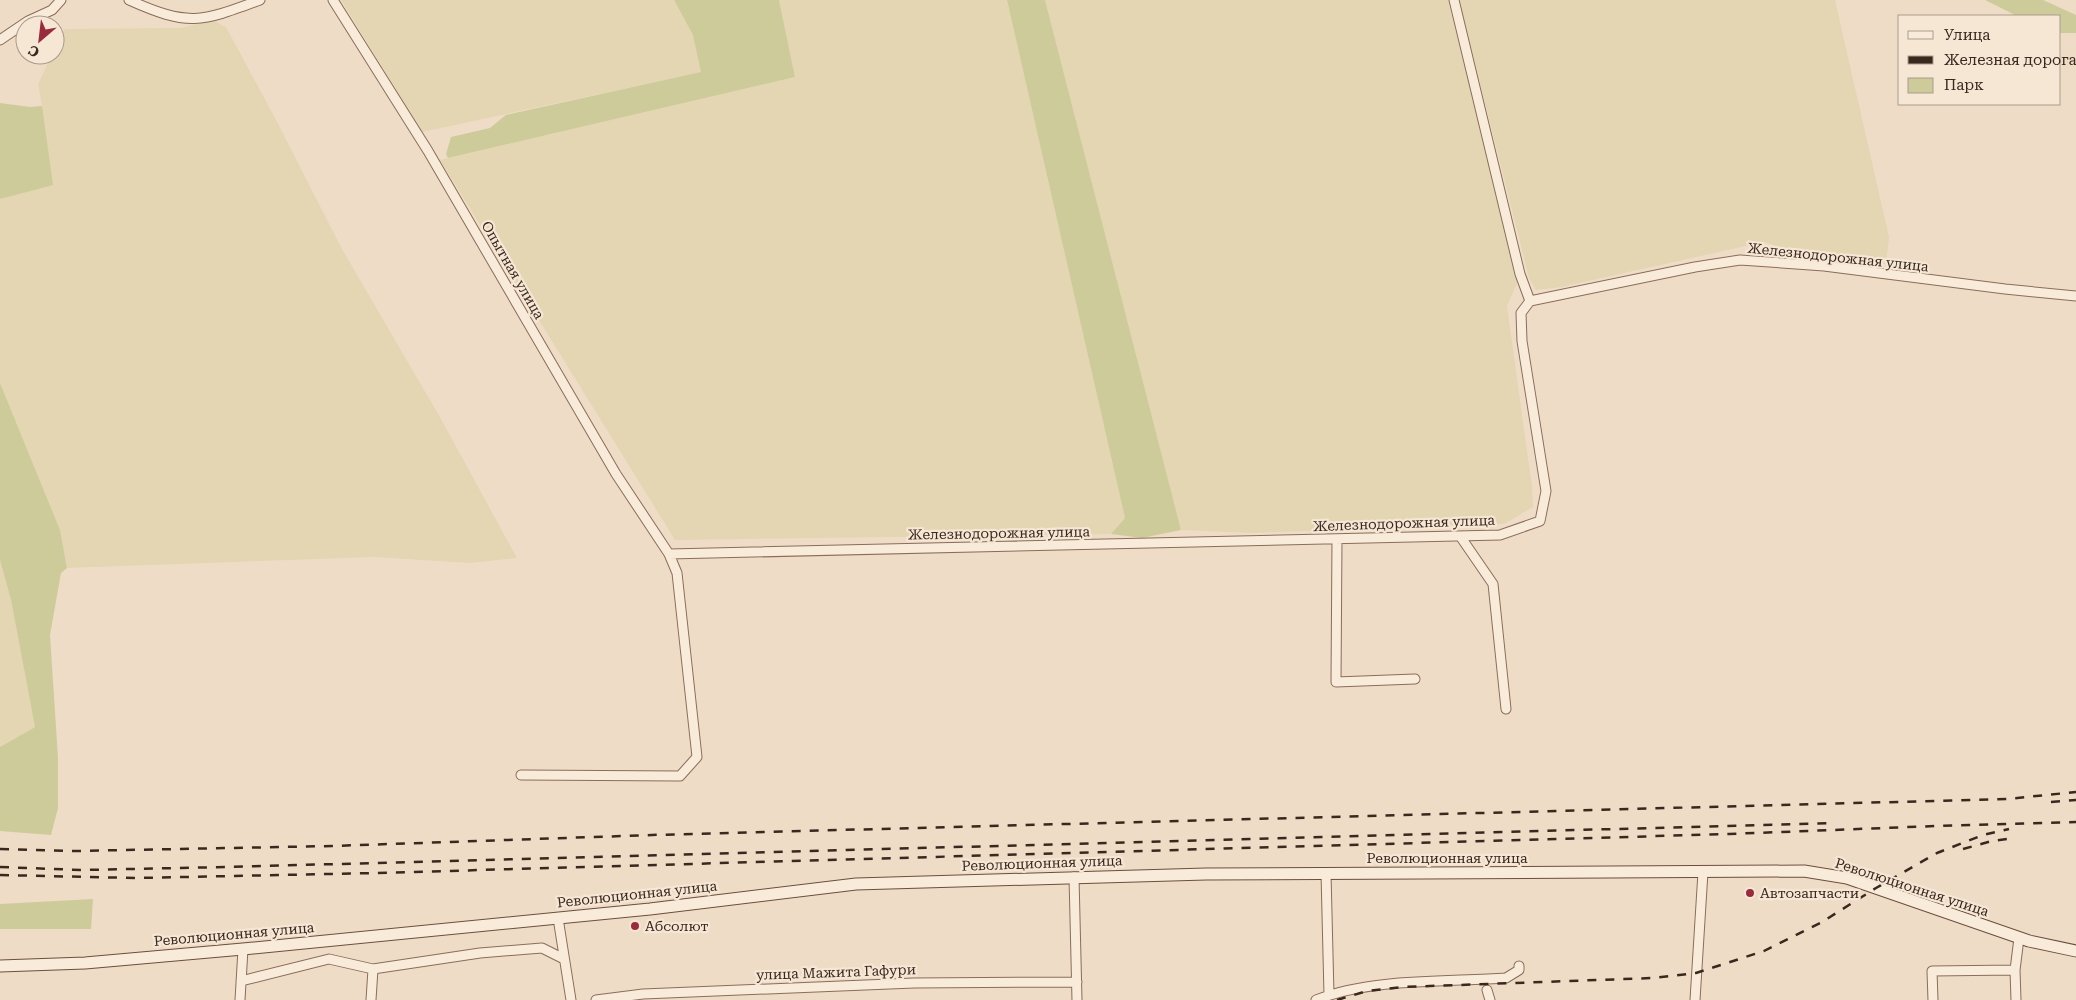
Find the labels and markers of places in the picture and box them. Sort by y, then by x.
place label: Автозапчасти [1760,885,1859,901]
marker: Автозапчасти [1744,887,1756,899]
place label: Абсолют [645,918,709,934]
marker: Абсолют [629,920,641,932]

